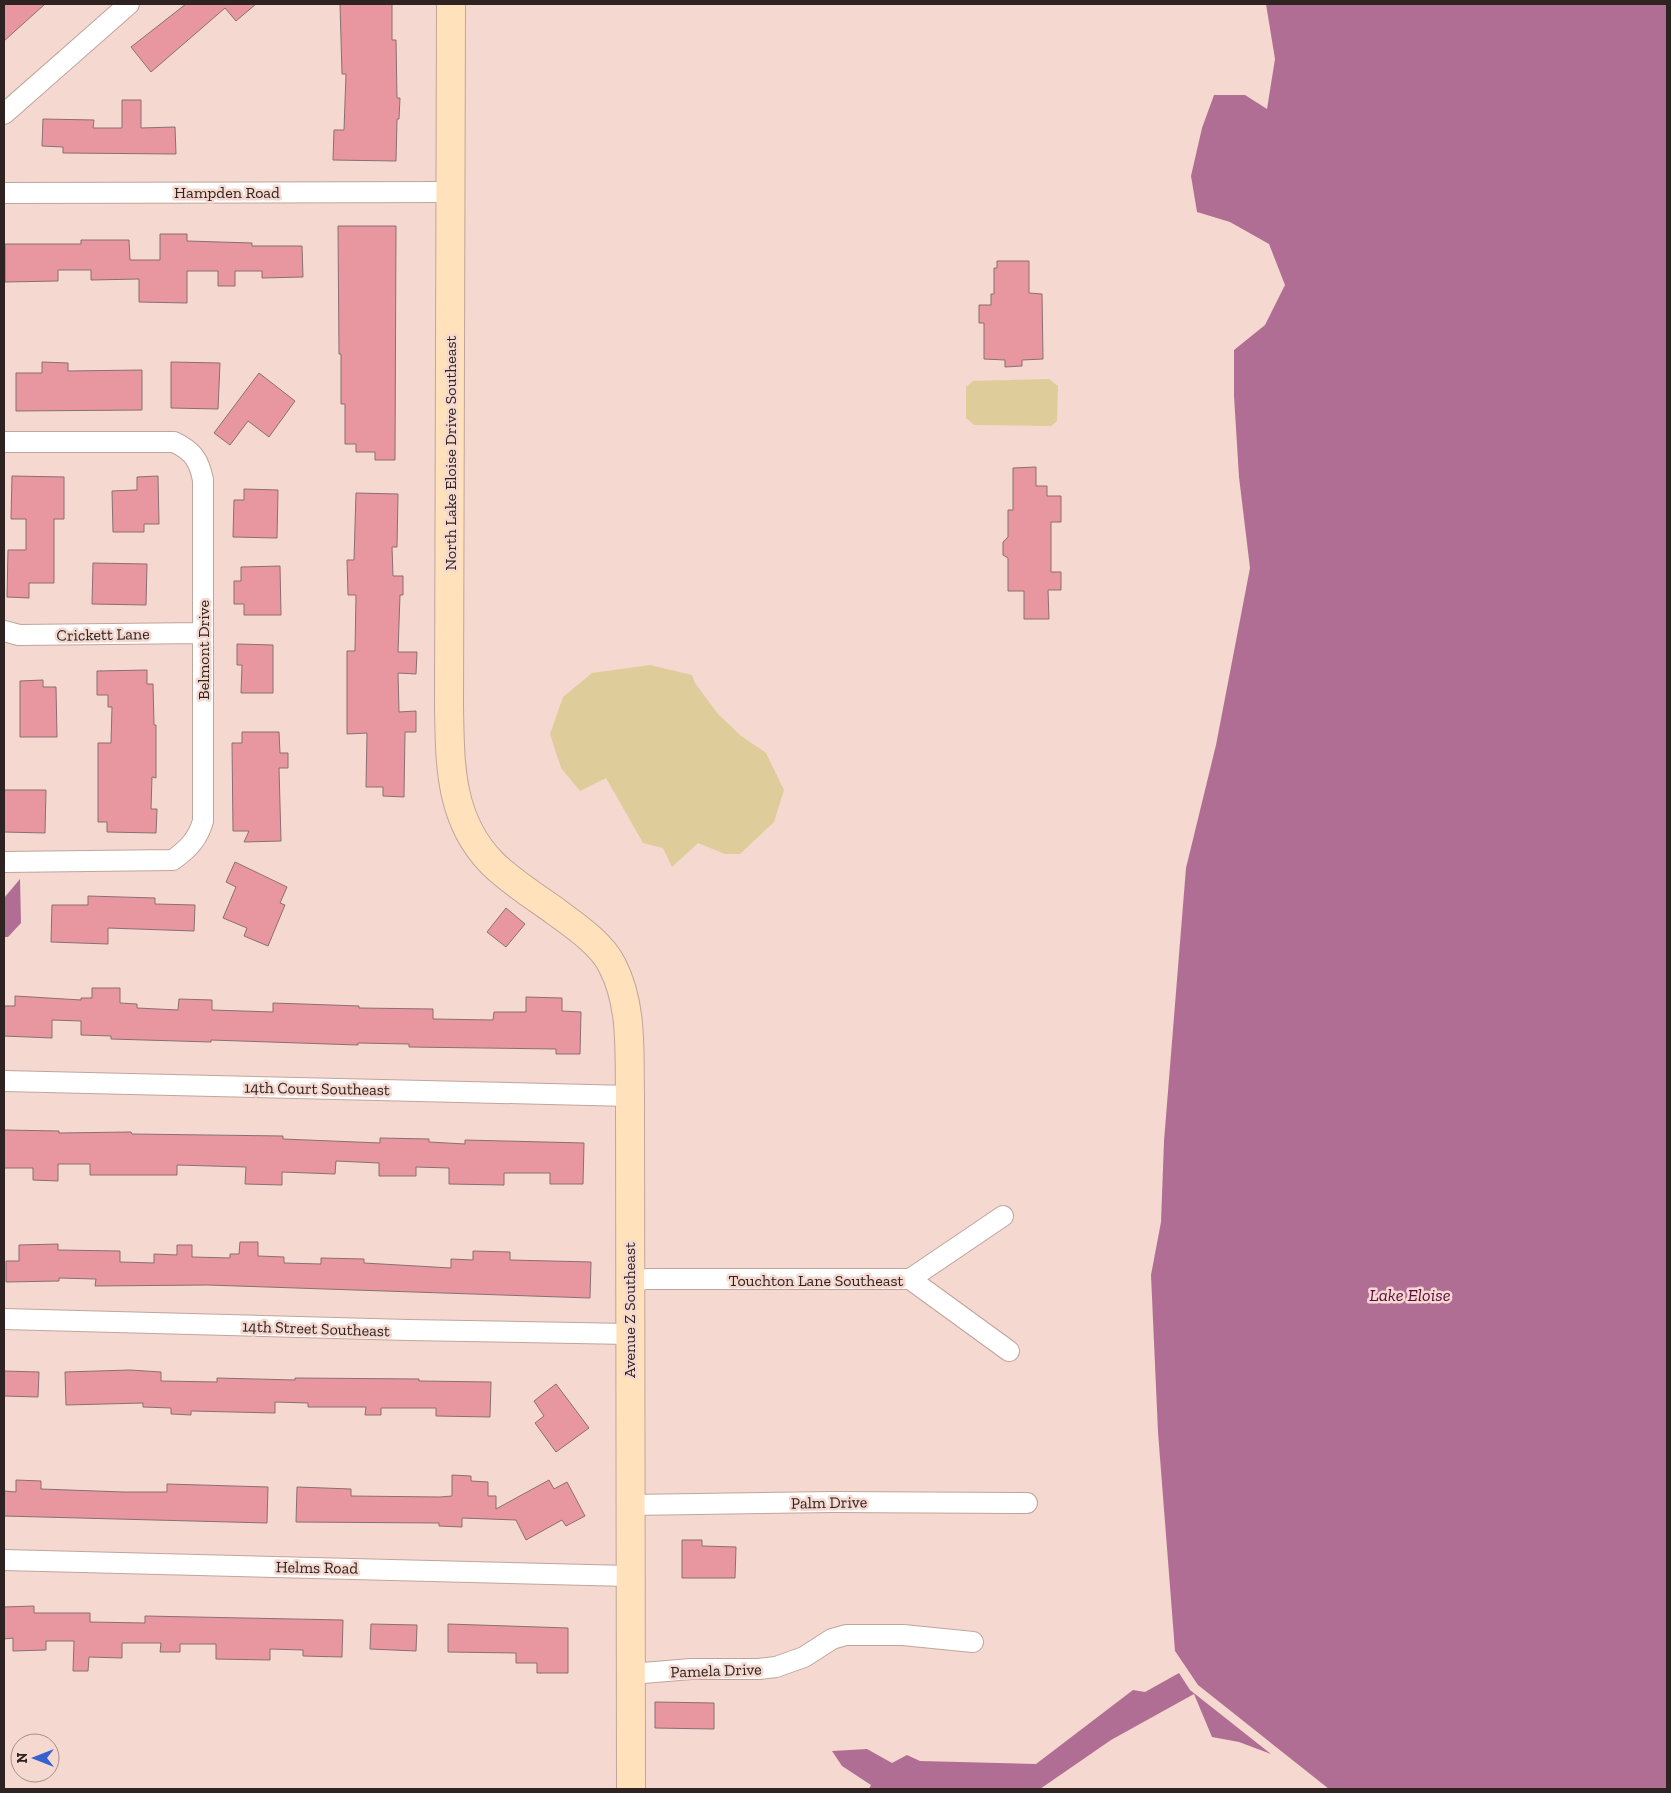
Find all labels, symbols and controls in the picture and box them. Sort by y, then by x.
street label: Hampden Road [174,183,280,202]
street label: North Lake Eloise Drive Southeast [441,335,460,571]
street label: Belmont Drive [194,600,213,700]
street label: Crickett Lane [56,624,150,645]
street label: 14th Court Southeast [244,1078,390,1099]
street label: Avenue Z Southeast [620,1242,639,1378]
street label: Touchton Lane Southeast [729,1271,904,1290]
water label: Lake Eloise [1369,1284,1451,1306]
street label: 14th Street Southeast [242,1316,390,1341]
street label: Palm Drive [791,1492,867,1513]
street label: Helms Road [276,1557,359,1578]
street label: Pamela Drive [670,1659,762,1682]
north arrow [10,1733,60,1783]
text: N [14,1752,31,1763]

